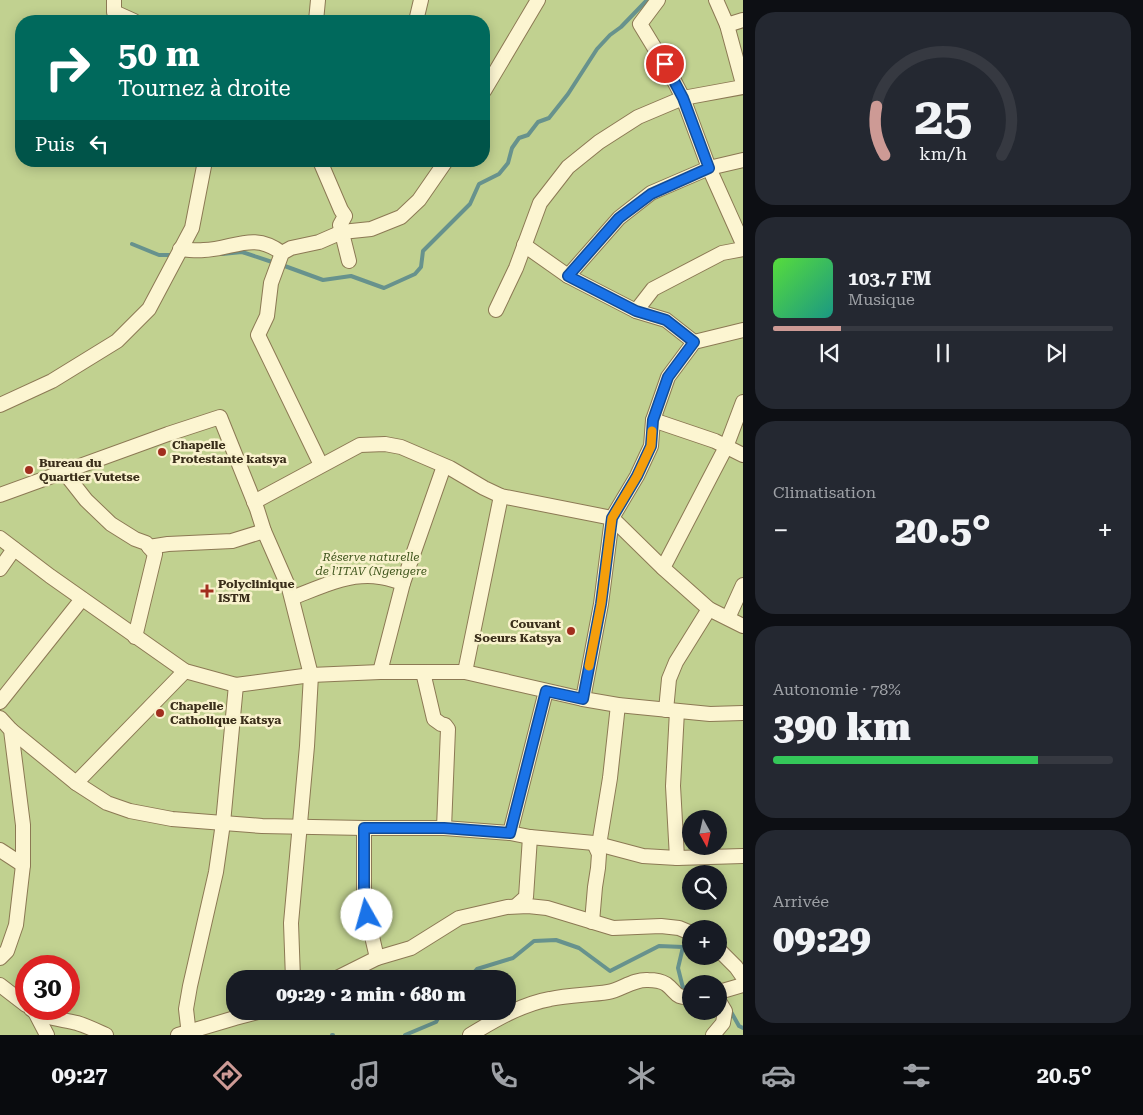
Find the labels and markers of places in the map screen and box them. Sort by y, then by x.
pin [644,43,686,85]
place label: Chapelle Protestante katsya [172,438,286,466]
marker: Chapelle Protestante katsya [156,446,168,458]
place label: Bureau du Quartier Vutetse [39,456,140,484]
marker: Bureau du Quartier Vutetse [23,464,35,476]
place label: Polyclinique ISTM [218,577,294,605]
marker: Polyclinique ISTM [200,584,214,598]
place label: Couvant Soeurs Katsya [474,617,561,645]
marker: Couvant Soeurs Katsya [565,625,577,637]
place label: Chapelle Catholique Katsya [170,699,281,727]
marker: Chapelle Catholique Katsya [154,707,166,719]

